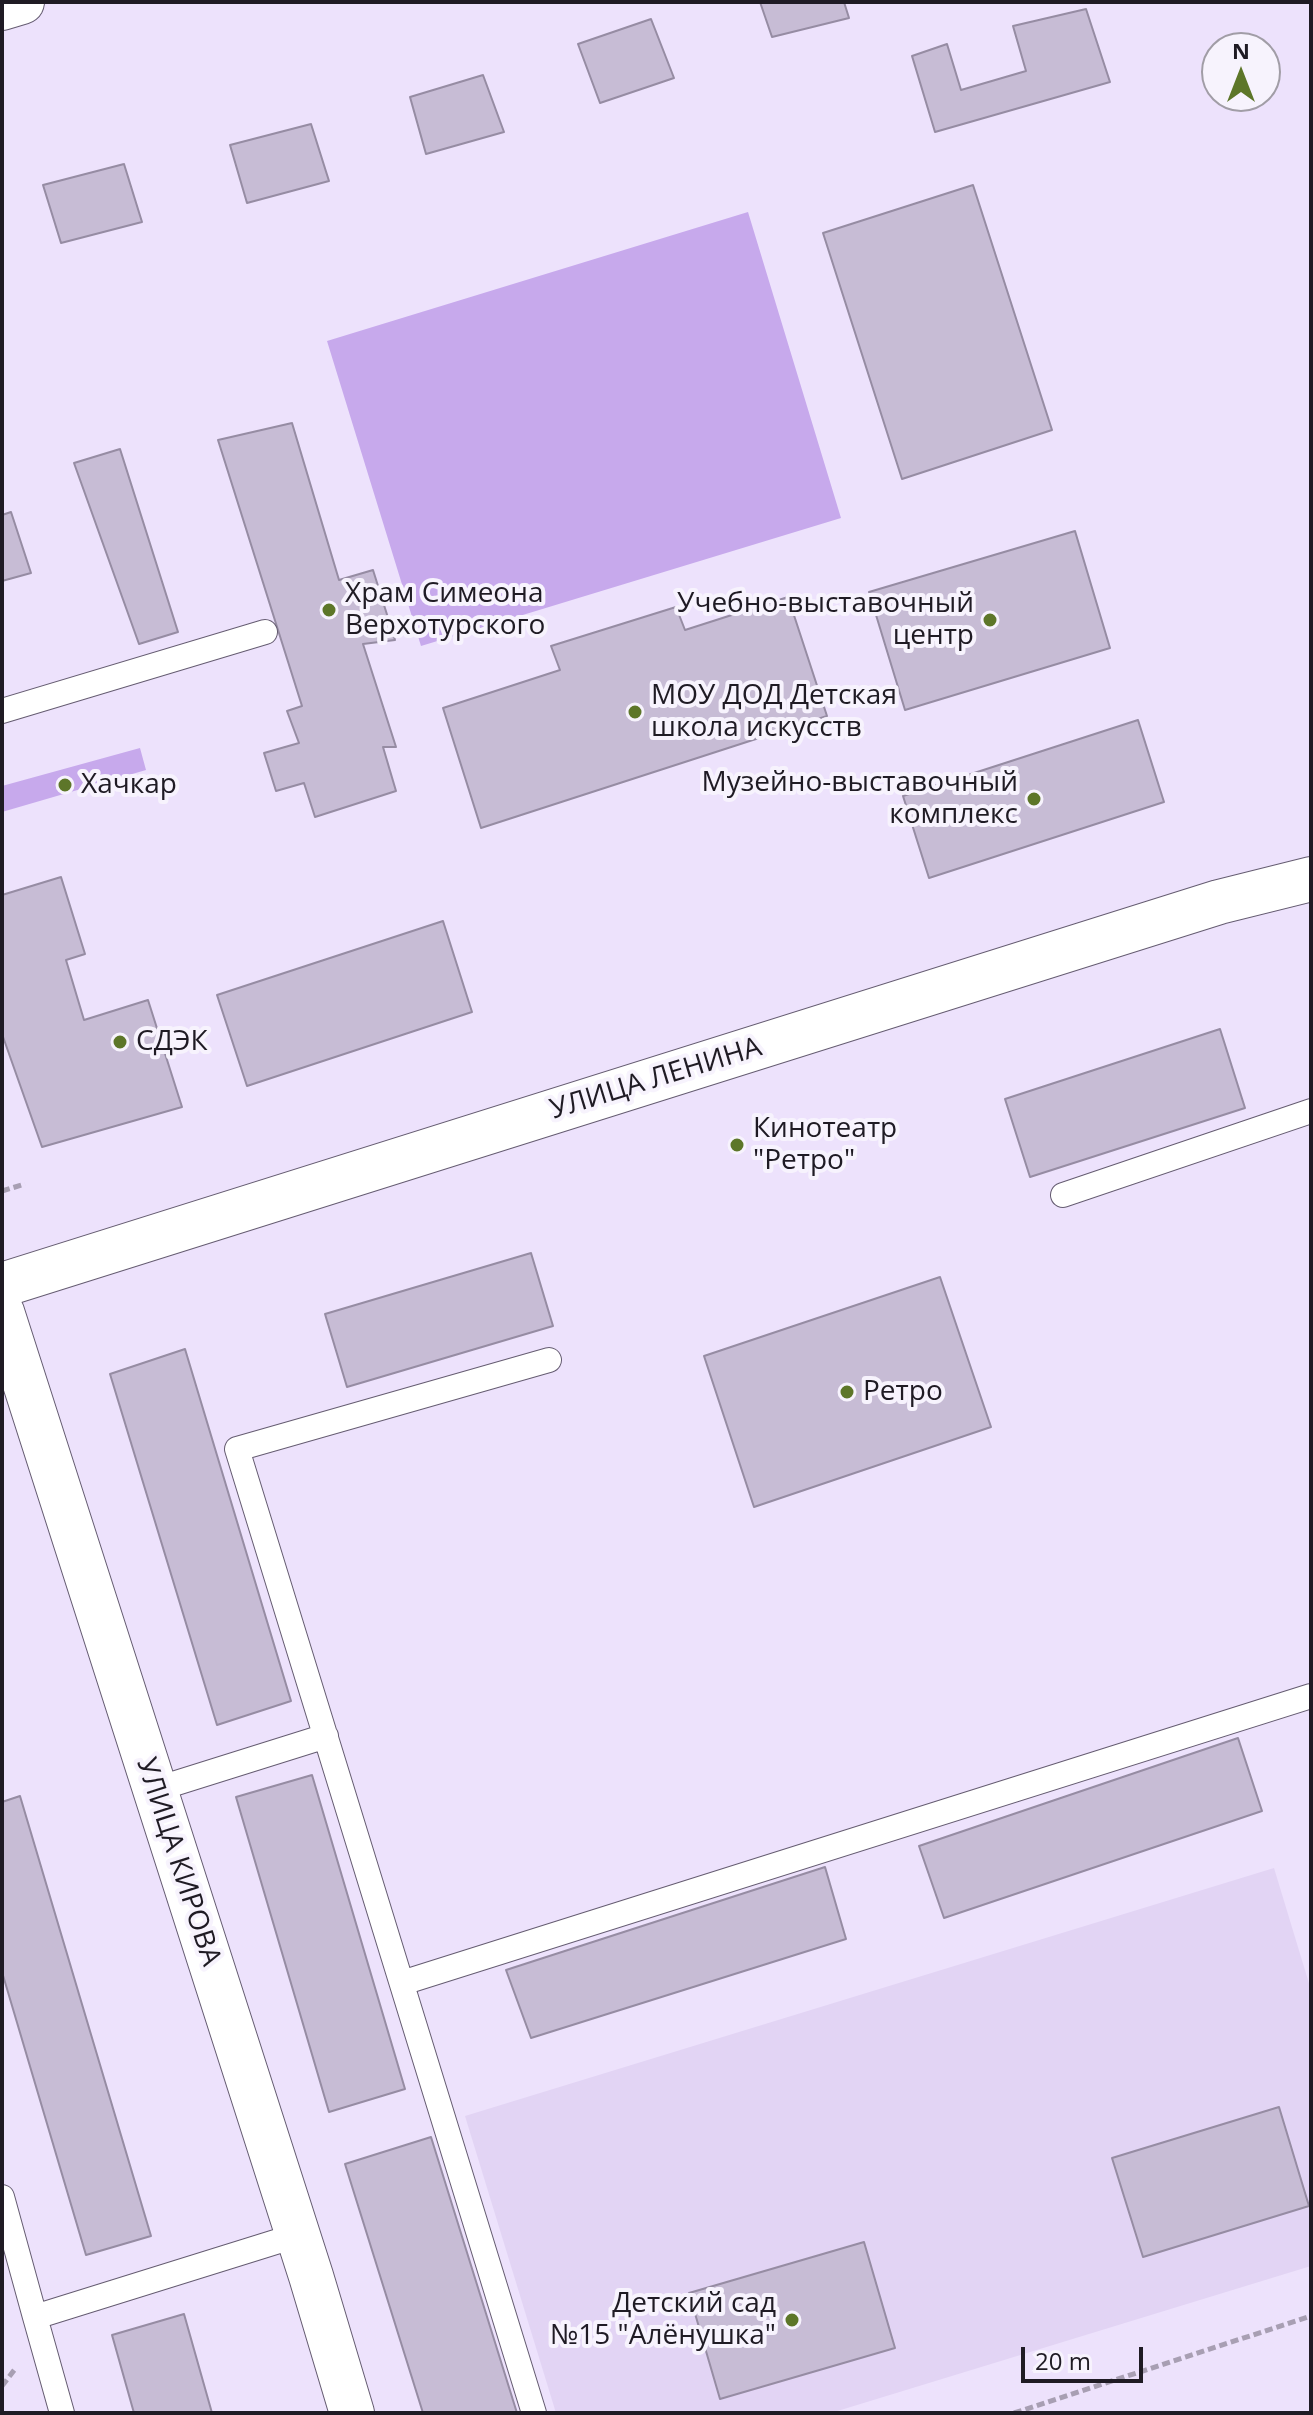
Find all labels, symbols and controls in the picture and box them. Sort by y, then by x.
north arrow [1201,32,1281,112]
text: N [1232,35,1250,65]
place label: Храм Симеона Верхотурского [345,577,545,643]
place label: Учебно-выставочный центр [677,587,974,653]
marker: Храм Симеона Верхотурского [320,601,338,619]
marker: Учебно-выставочный центр [981,611,999,629]
place label: МОУ ДОД Детская школа искусств [651,679,897,745]
marker: МОУ ДОД Детская школа искусств [626,703,644,721]
place label: Музейно-выставочный комплекс [701,766,1018,832]
place label: Хачкар [81,768,177,802]
marker: Хачкар [56,776,74,794]
marker: Музейно-выставочный комплекс [1025,790,1043,808]
place label: СДЭК [136,1025,208,1059]
street label: УЛИЦА ЛЕНИНА [546,1031,766,1127]
marker: СДЭК [111,1033,129,1051]
place label: Кинотеатр "Ретро" [753,1112,897,1178]
marker: Кинотеатр "Ретро" [728,1136,746,1154]
place label: Ретро [863,1375,943,1409]
marker: Ретро [838,1383,856,1401]
street label: УЛИЦА КИРОВА [129,1754,227,1970]
place label: Детский сад №15 "Алёнушка" [550,2287,776,2353]
marker: Детский сад №15 "Алёнушка" [783,2311,801,2329]
scale bar [1025,2331,1147,2381]
text: 20 m [1035,2344,1091,2377]

